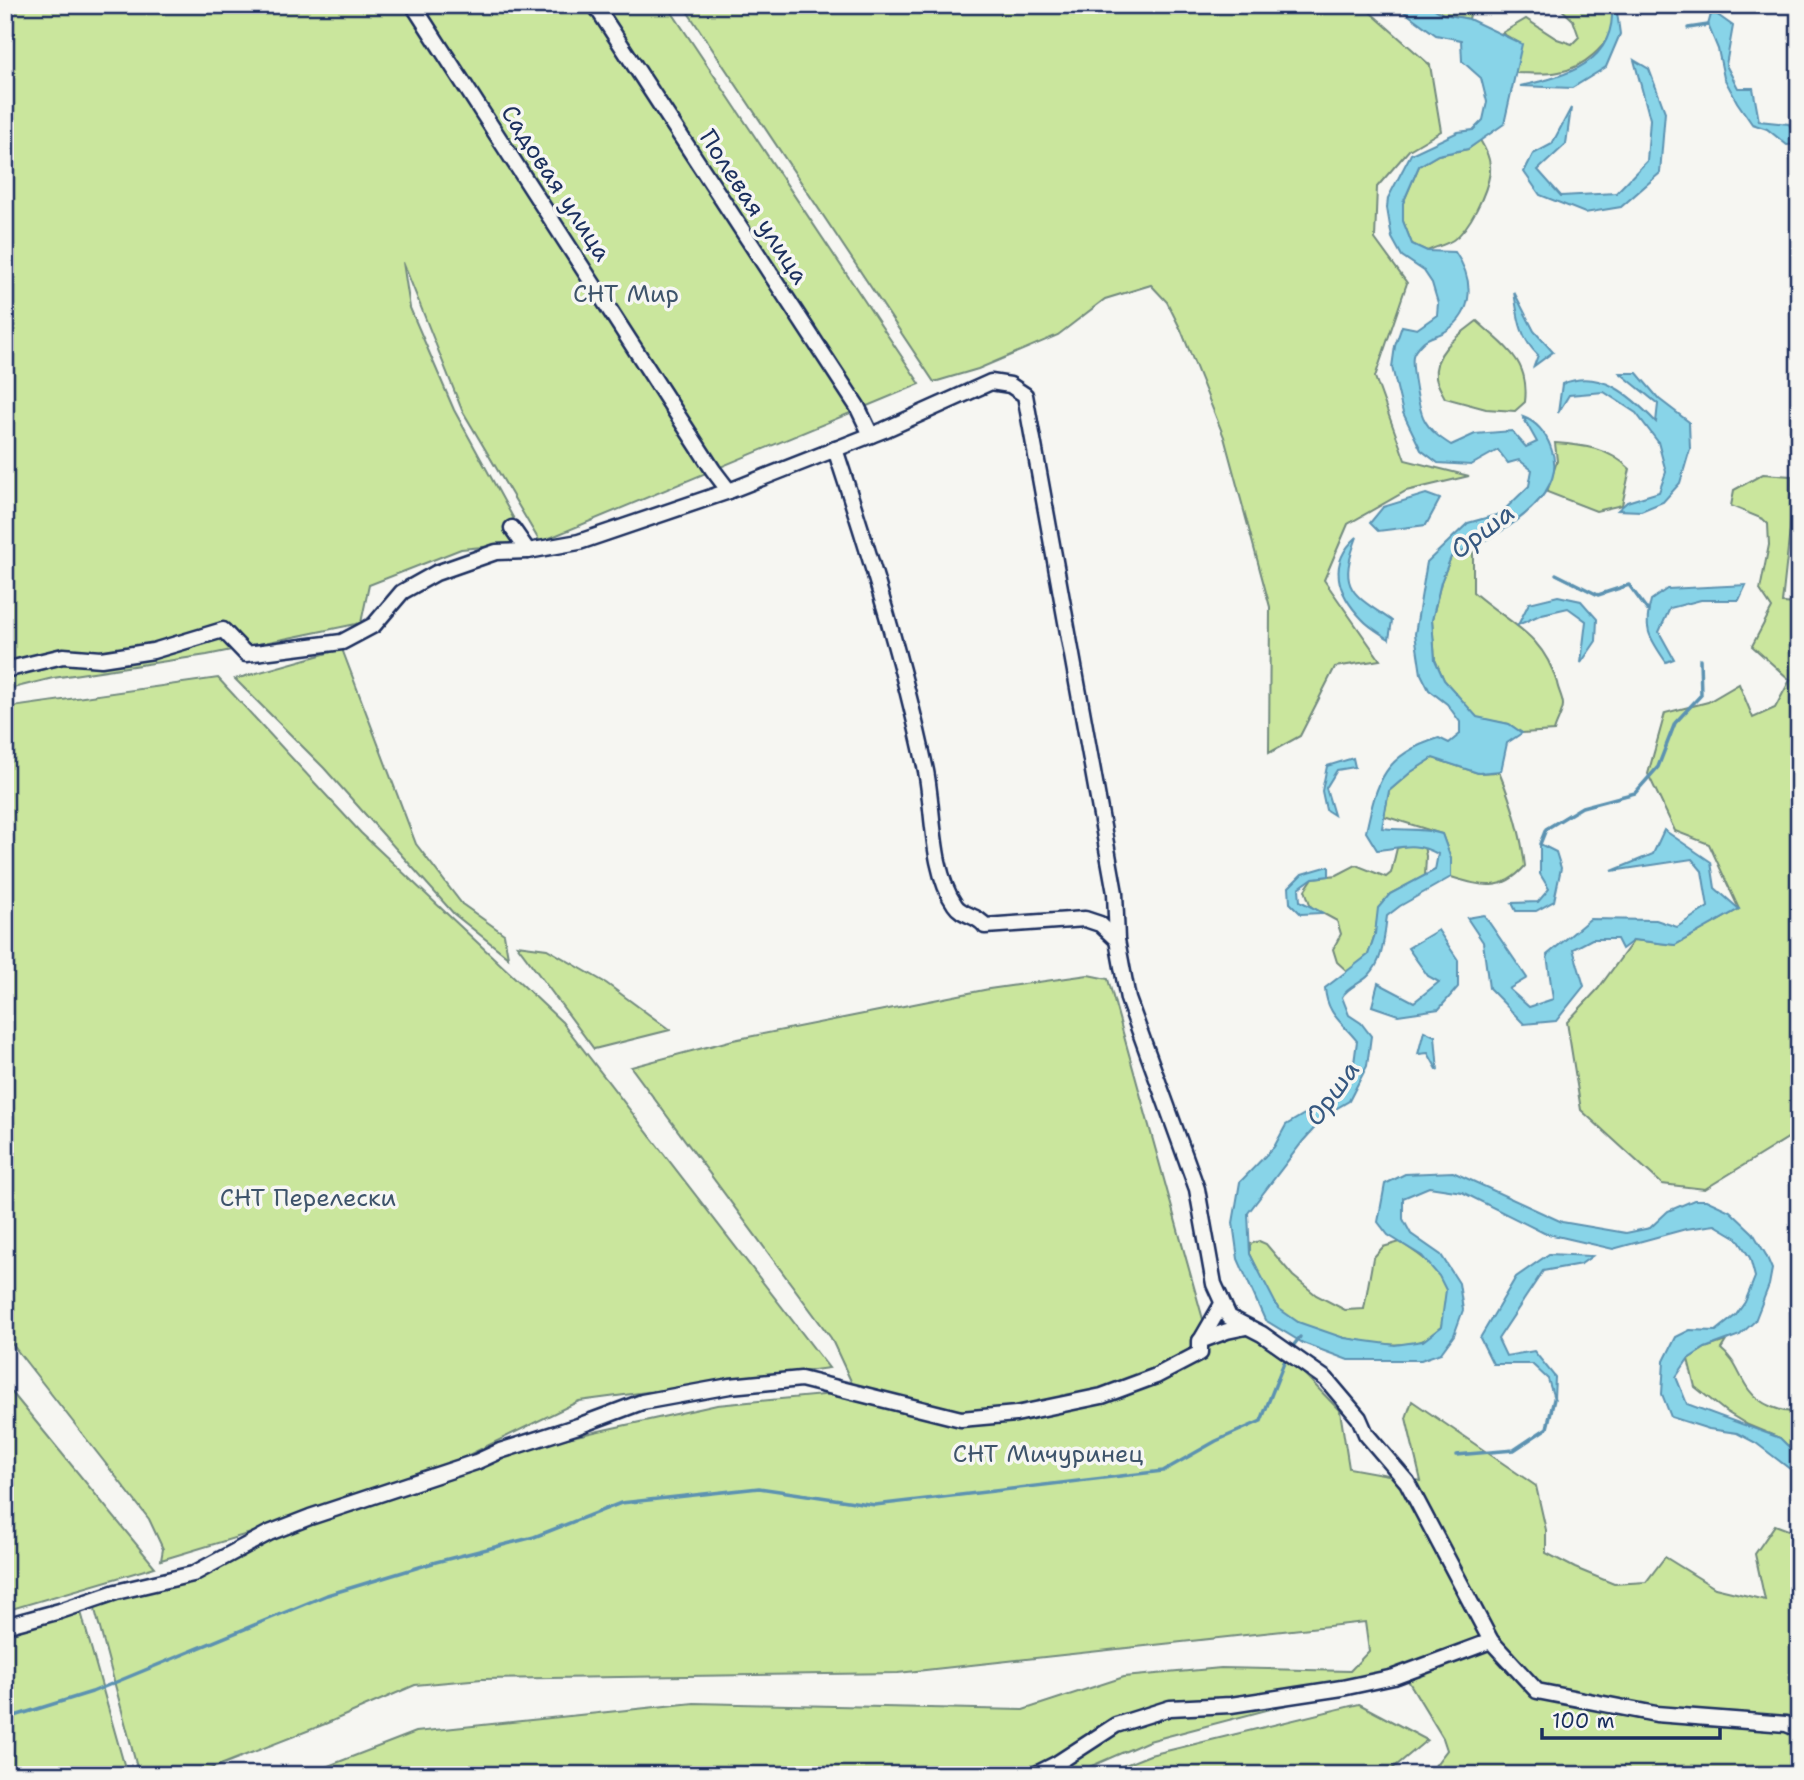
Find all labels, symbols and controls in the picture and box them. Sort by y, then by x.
street label: Садовая улица [493,99,619,267]
street label: Полевая улица [692,124,816,291]
park label: СНТ Мир [573,278,679,310]
water label: Орша [1442,495,1521,566]
water label: Орша [1296,1053,1367,1132]
park label: СНТ Перелески [220,1182,396,1214]
park label: СНТ Мичуринец [953,1438,1143,1470]
scale bar [1542,1696,1720,1740]
text: 100 m [1552,1707,1615,1735]

